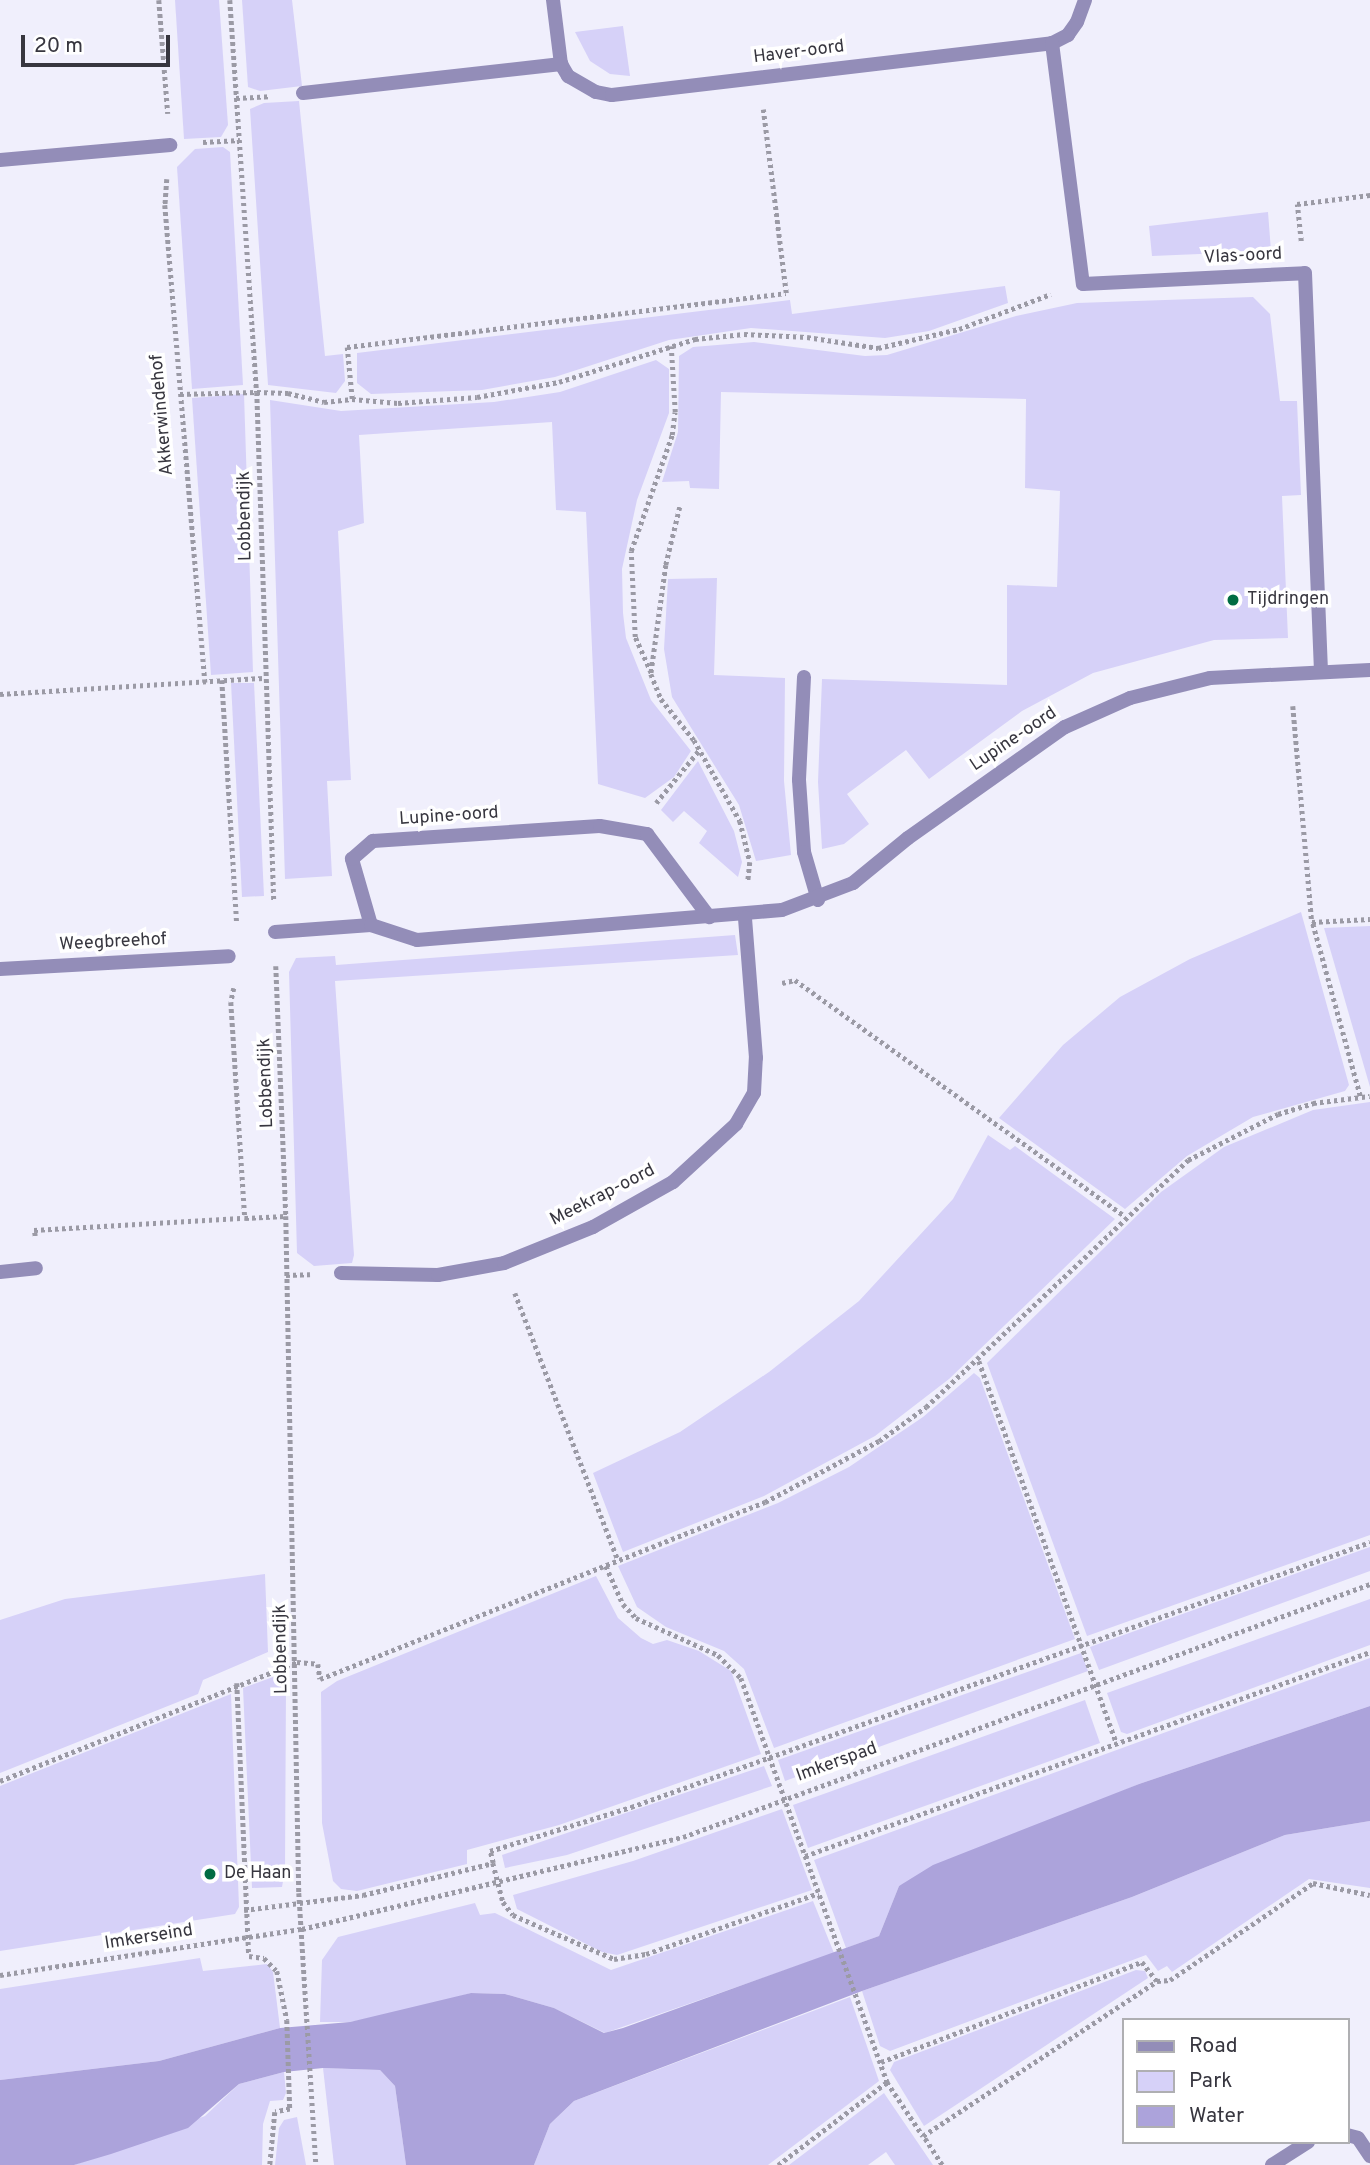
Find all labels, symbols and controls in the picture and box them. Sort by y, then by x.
scale bar [24,21,173,65]
text: 20 m [34,33,83,60]
street label: Haver-oord [752,37,846,69]
street label: Vlas-oord [1203,244,1283,270]
street label: Akkerwindehof [147,353,179,477]
street label: Lobbendijk [234,471,258,561]
place label: Tijdringen [1247,589,1329,611]
marker: Tijdringen [1225,592,1241,608]
street label: Lupine-oord [967,703,1061,777]
street label: Lupine-oord [399,803,499,831]
street label: Weegbreehof [59,929,167,957]
street label: Lobbendijk [255,1038,279,1128]
street label: Meekrap-oord [547,1160,659,1232]
street label: Lobbendijk [270,1604,294,1694]
street label: Imkerspad [793,1738,881,1788]
place label: De Haan [224,1863,291,1885]
marker: De Haan [202,1866,218,1882]
street label: Imkerseind [103,1920,195,1956]
legend [1122,2018,1349,2144]
text: Road [1189,2033,1238,2060]
text: Park [1189,2068,1232,2095]
text: Water [1189,2103,1244,2130]

